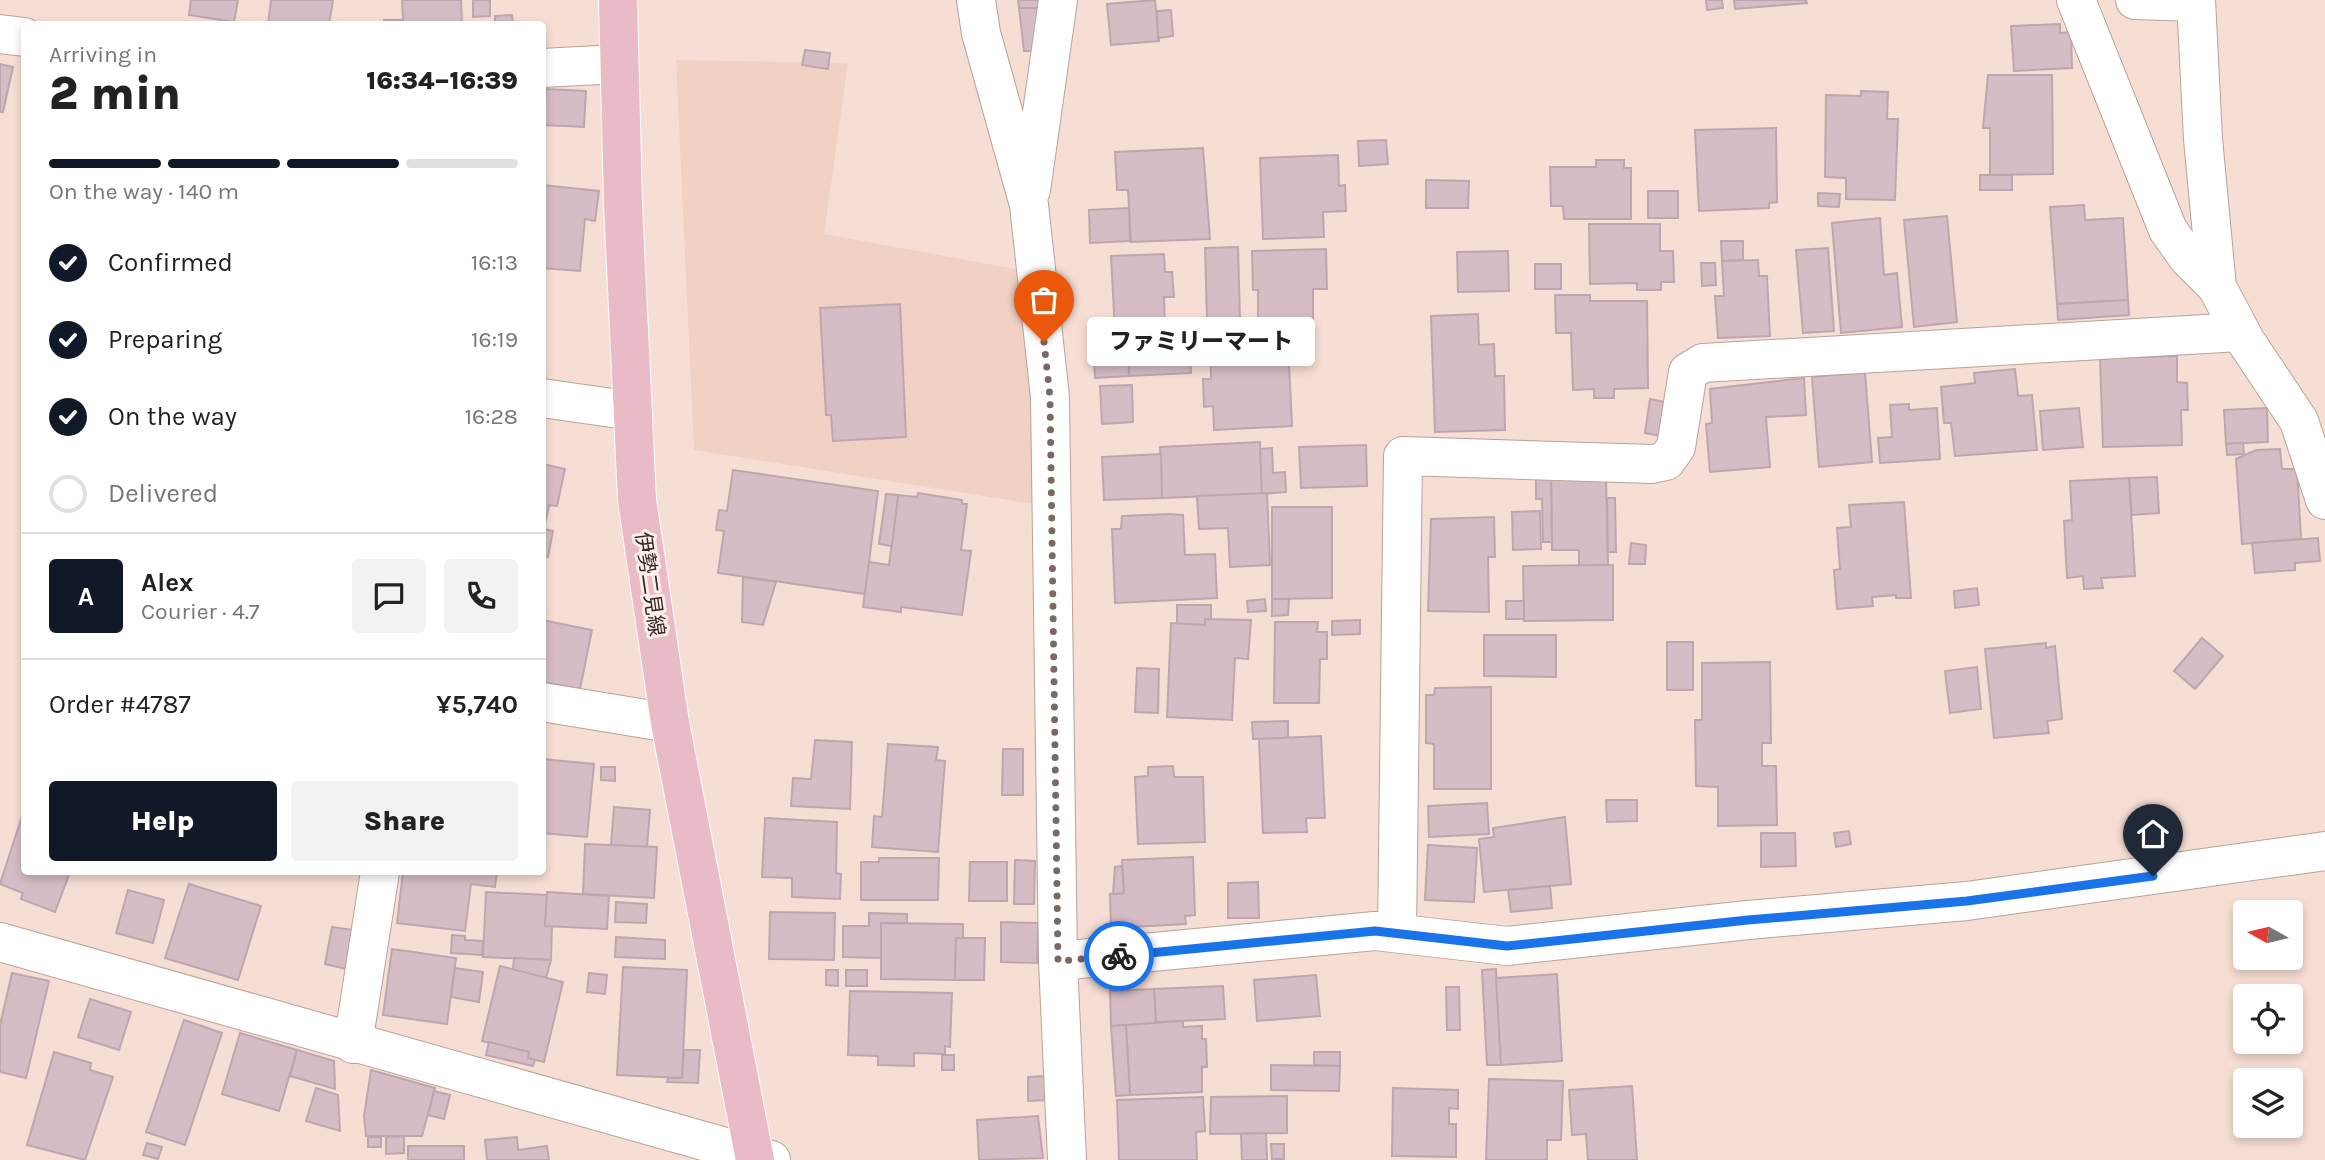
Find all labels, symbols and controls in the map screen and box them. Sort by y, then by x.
text: Arriving in [49,41,157,68]
text: 16:34–16:39 [366,65,518,96]
text: 2 min [49,67,181,121]
text: On the way · 140 m [49,178,239,205]
icon: check [49,244,87,282]
text: Confirmed [108,247,233,278]
text: 16:13 [471,249,518,276]
pin [1014,270,1074,342]
icon: bag [1025,281,1063,319]
callout: ファミリーマート [1086,318,1314,366]
icon: check [49,321,87,359]
text: Preparing [108,324,222,355]
text: 16:19 [471,326,518,353]
text: ファミリーマート [1109,328,1293,355]
icon: check [49,398,87,436]
text: On the way [108,401,237,432]
text: 16:28 [464,403,518,430]
text: Delivered [108,478,218,509]
street label: 伊勢二見線 [631,530,669,638]
button: chat [352,559,426,633]
button: phone [444,559,518,633]
text: Alex [141,567,193,598]
text: A [78,581,94,612]
text: Courier · 4.7 [141,598,260,625]
text: Order #4787 [49,689,191,720]
text: ¥5,740 [436,689,518,720]
button: Help [49,781,277,861]
button: Share [291,781,518,861]
pin [2123,804,2183,876]
icon: home [2134,815,2172,853]
north arrow [2233,900,2303,970]
map controls [2233,900,2303,1138]
courier [1084,921,1154,991]
icon: bike [1100,937,1138,975]
button: locate [2233,984,2303,1054]
button: layers [2233,1068,2303,1138]

